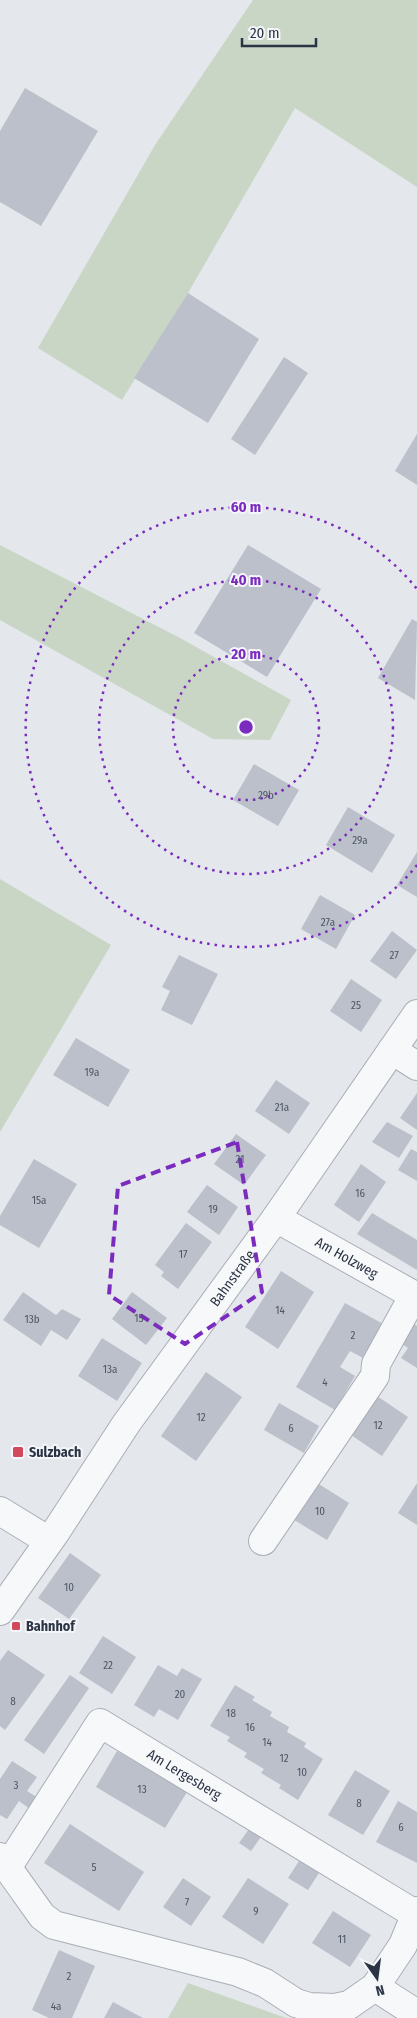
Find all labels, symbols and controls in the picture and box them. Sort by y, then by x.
scale bar [242,15,316,47]
text: 20 m [250,24,280,42]
text: 60 m [231,498,261,516]
text: 40 m [231,571,261,589]
text: 20 m [230,645,261,663]
centre of rings [237,718,255,736]
house number: 29b [258,789,274,802]
house number: 29a [352,834,368,847]
house number: 27a [321,916,335,929]
house number: 27 [389,949,399,962]
house number: 25 [351,999,361,1012]
house number: 19a [85,1066,99,1079]
house number: 21a [275,1101,289,1114]
house number: 21 [236,1153,244,1166]
house number: 16 [355,1187,365,1200]
house number: 15a [32,1194,46,1207]
house number: 19 [208,1203,218,1216]
street label: Am Holzweg [312,1233,381,1282]
street label: Bahnstraße [206,1247,258,1310]
house number: 17 [179,1248,188,1261]
house number: 14 [275,1304,285,1317]
house number: 15 [134,1312,144,1325]
house number: 13b [24,1313,40,1326]
house number: 2 [351,1329,356,1342]
house number: 13a [103,1363,117,1376]
house number: 4 [322,1376,328,1389]
house number: 12 [196,1411,206,1424]
house number: 12 [373,1419,383,1432]
house number: 6 [288,1422,294,1435]
place label: Sulzbach [29,1444,81,1461]
marker: Sulzbach [11,1445,25,1459]
house number: 10 [315,1505,325,1518]
house number: 10 [64,1581,74,1594]
place label: Bahnhof [26,1618,76,1635]
marker: Bahnhof [10,1620,22,1632]
house number: 22 [103,1659,113,1672]
house number: 20 [175,1688,186,1701]
house number: 8 [10,1695,16,1708]
house number: 18 [226,1707,236,1720]
house number: 16 [245,1721,255,1734]
house number: 14 [262,1736,272,1749]
street label: Am Lergesberg [144,1745,225,1803]
house number: 12 [279,1752,289,1765]
house number: 10 [297,1766,307,1779]
house number: 3 [14,1779,19,1792]
house number: 13 [137,1783,147,1796]
house number: 8 [356,1797,362,1810]
house number: 6 [398,1821,404,1834]
house number: 5 [91,1861,97,1874]
house number: 7 [185,1896,190,1909]
house number: 9 [253,1905,259,1918]
house number: 11 [338,1933,346,1946]
north arrow [352,1953,402,2003]
house number: 2 [67,1970,72,1983]
text: N [374,1981,386,1999]
house number: 4a [51,2000,61,2013]

